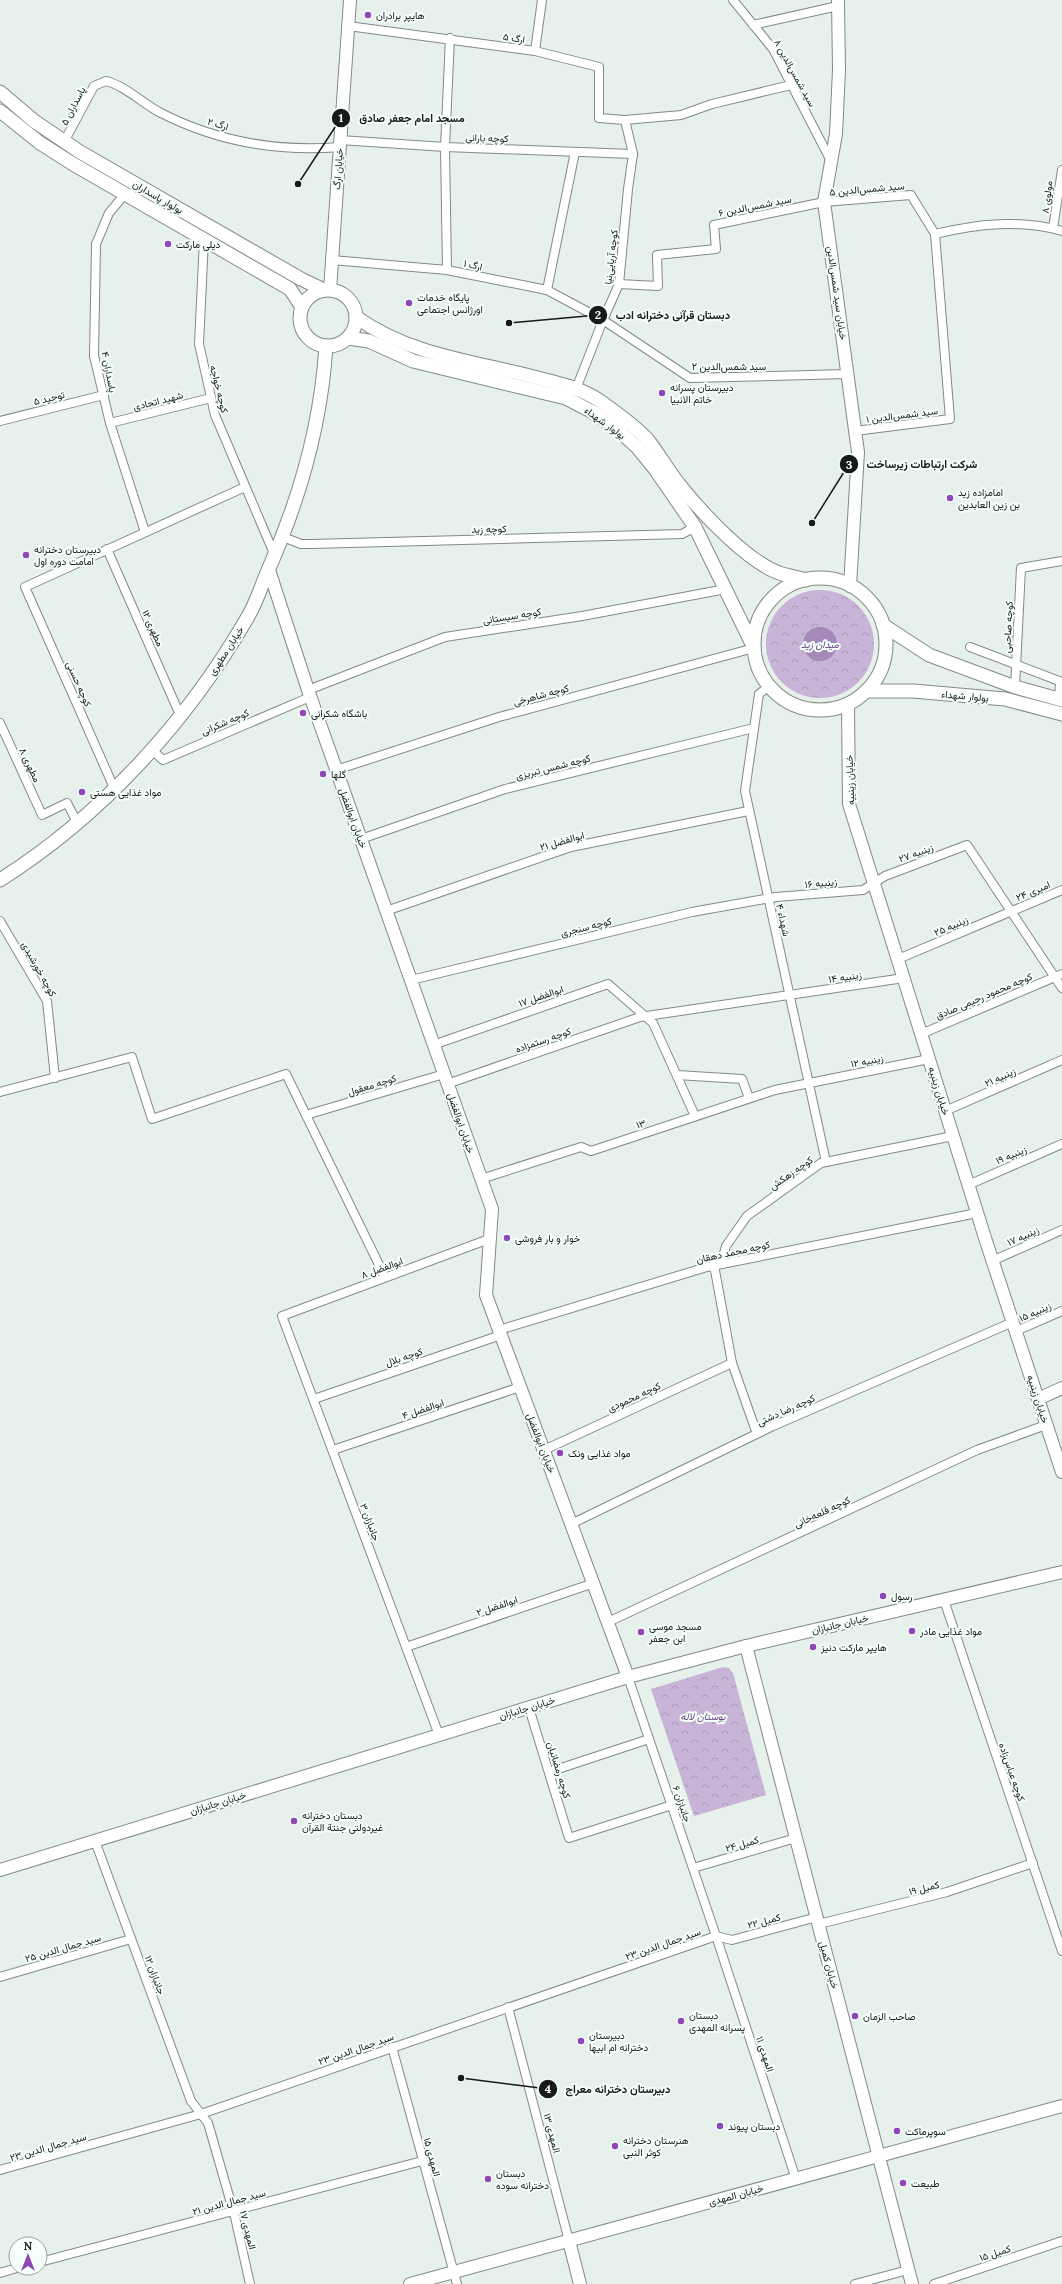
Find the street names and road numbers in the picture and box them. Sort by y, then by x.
street label: ارگ ۵ [502,30,526,46]
street label: سید شمس‌الدین ۸ [771,37,819,109]
street label: پاسداران ۵ [58,85,89,128]
street label: ارگ ۲ [206,115,230,133]
street label: کوچه بارانی [465,131,509,146]
street label: خیابان ارگ [330,148,346,190]
street label: بولوار پاسداران [130,177,186,218]
street label: سید شمس‌الدین ۵ [829,179,905,199]
street label: مولوی ۸ [1039,180,1055,214]
street label: سید شمس‌الدین ۶ [717,193,793,219]
street label: کوچه آریایی‌نیا [601,228,622,285]
street label: خیابان سید شمس‌الدین [824,245,850,341]
street label: ارگ ۱ [462,257,484,273]
street label: پاسداران ۴ [98,350,119,394]
street label: سید شمس‌الدین ۲ [692,360,766,373]
street label: کوچه خواجه [206,364,231,415]
street label: توحید ۵ [32,388,66,408]
street label: شهید اتحادی [132,388,184,413]
street label: بولوار شهداء [582,404,628,442]
street label: سید شمس‌الدین ۱ [865,404,939,426]
street label: کوچه زید [471,522,507,537]
street label: کوچه صاحبی [1000,600,1017,653]
street label: کوچه سیستانی [482,605,543,628]
street label: مطهری ۱۲ [139,608,167,648]
street label: خیابان مطهری [205,624,247,678]
street label: کوچه حسنی [62,659,95,710]
street label: کوچه شاهرخی [512,681,571,710]
street label: بولوار شهداء [941,687,989,705]
street label: کوچه شکرانی [199,706,252,739]
street label: مطهری ۸ [16,746,44,784]
street label: کوچه شمس تبریزی [514,751,593,784]
street label: خیابان زینبیه [843,754,857,805]
street label: خیابان ابوالفضل [336,786,370,850]
street label: ابوالفضل ۲۱ [538,828,586,854]
street label: زینبیه ۲۷ [897,841,935,865]
street label: زینبیه ۱۶ [804,875,838,891]
street label: امیری ۲۴ [1014,878,1052,904]
street label: شهداء ۴ [773,903,793,938]
street label: زینبیه ۲۵ [932,913,970,939]
street label: کوچه سنجری [559,914,614,941]
street label: کوچه خورشیدی [18,939,60,1000]
street label: زینبیه ۱۴ [827,968,863,986]
street label: کوچه محمود رحیمی صادق [934,970,1035,1023]
street label: ابوالفضل ۱۷ [517,982,565,1010]
street label: کوچه رستمزاده [513,1024,573,1057]
street label: زینبیه ۱۲ [850,1051,884,1071]
street label: زینبیه ۲۱ [982,1064,1018,1090]
street label: خیابان زینبیه [925,1065,953,1117]
street label: کوچه معقول [346,1071,399,1100]
street label: خیابان ابوالفضل [445,1091,478,1155]
street label: ۱۳ [634,1116,648,1132]
street label: زینبیه ۱۹ [993,1143,1029,1167]
street label: کوچه زهکش [767,1153,816,1194]
street label: زینبیه ۱۷ [1005,1223,1041,1249]
street label: کوچه محمد دهقان [695,1238,772,1267]
street label: ابوالفضل ۸ [359,1254,405,1282]
street label: زینبیه ۱۵ [1017,1299,1053,1325]
street label: کوچه بلال [384,1344,425,1370]
street label: خیابان زینبیه [1024,1373,1052,1425]
street label: کوچه محمودی [605,1379,664,1416]
street label: کوچه رضا دشتی [755,1391,818,1430]
street label: ابوالفضل ۴ [400,1396,446,1422]
street label: خیابان ابوالفضل [524,1411,558,1475]
street label: کوچه قلعه‌خانی [792,1493,853,1532]
street label: جانبازان ۳ [357,1501,383,1543]
street label: ابوالفضل ۲ [475,1593,519,1619]
street label: خیابان جانبازان [810,1611,870,1637]
street label: خیابان جانبازان [497,1693,557,1723]
street label: کوچه رمضانیان [543,1740,574,1801]
street label: کوچه عباس‌زاده [995,1741,1028,1804]
street label: جانبازان ۶ [670,1784,694,1824]
street label: خیابان جانبازان [188,1788,248,1818]
street label: کمیل ۲۴ [724,1833,761,1855]
street label: کمیل ۱۹ [907,1878,941,1898]
street label: کمیل ۲۲ [746,1910,783,1932]
street label: سید جمال الدین ۲۳ [623,1925,703,1963]
street label: سید جمال الدین ۲۵ [23,1931,103,1965]
street label: خیابان کمیل [816,1940,842,1991]
street label: جانبازان ۱۲ [142,1954,168,1997]
street label: سید جمال الدین ۲۳ [316,2030,396,2068]
street label: المهدی ۱۱ [753,2035,777,2073]
street label: المهدی ۱۳ [540,2112,564,2154]
street label: سید جمال الدین ۲۳ [8,2130,88,2164]
street label: المهدی ۱۵ [421,2136,443,2178]
street label: خیابان المهدی [707,2181,765,2209]
street label: سید جمال الدین ۲۱ [191,2186,267,2218]
street label: المهدی ۱۷ [237,2209,259,2251]
street label: کمیل ۱۵ [978,2242,1013,2264]

